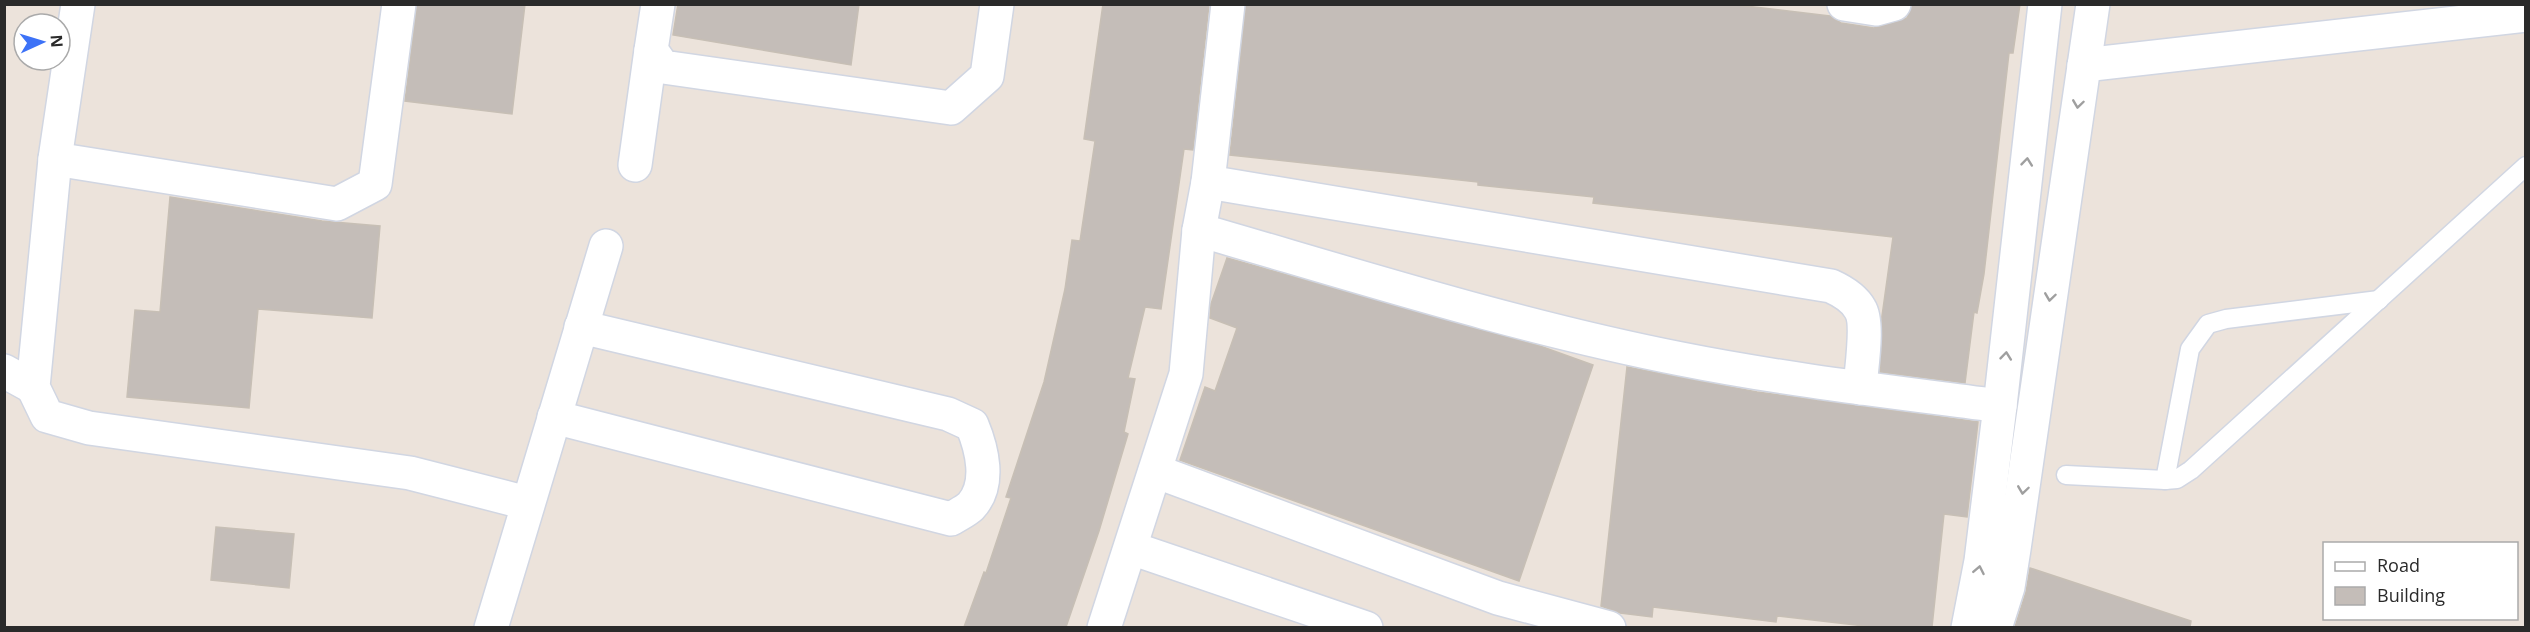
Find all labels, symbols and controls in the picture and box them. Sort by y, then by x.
north arrow [12,12,72,72]
text: N [46,34,68,48]
one-way arrow [2073,99,2085,109]
one-way arrow [2020,157,2033,166]
one-way arrow [2045,292,2057,302]
one-way arrow [1999,351,2011,360]
one-way arrow [2017,485,2029,495]
legend [2323,542,2518,620]
text: Road [2377,553,2420,577]
one-way arrow [1972,565,1985,575]
text: Building [2377,583,2445,607]

